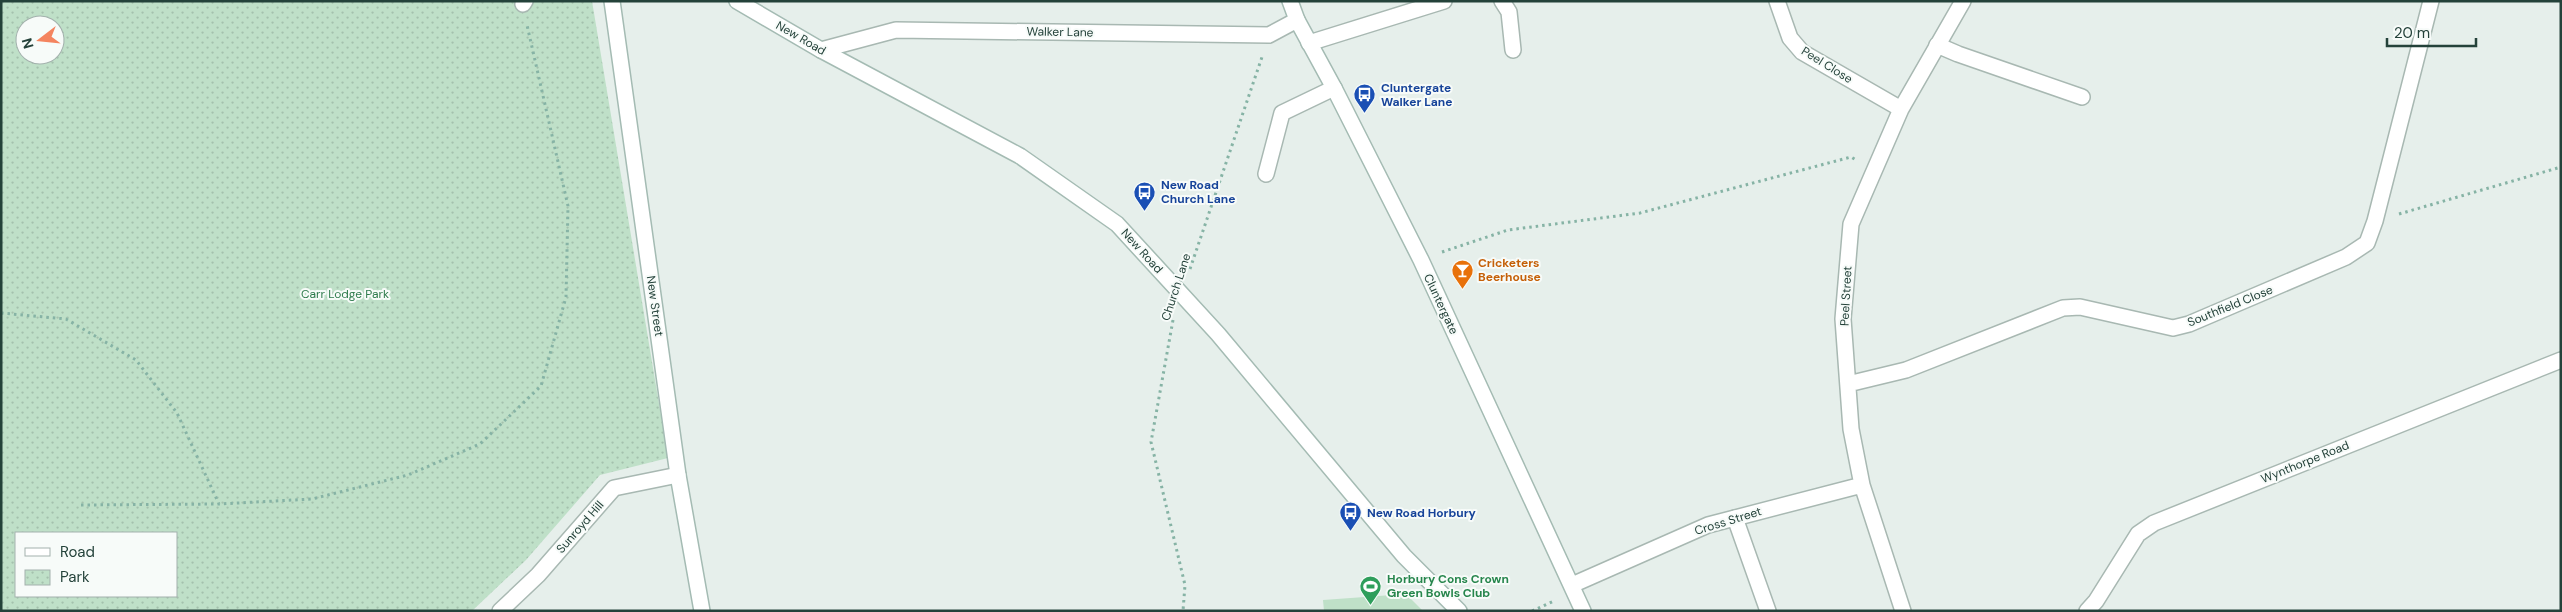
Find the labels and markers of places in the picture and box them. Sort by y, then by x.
place label: Cluntergate Walker Lane [1381,80,1453,110]
bus stop icon: Cluntergate Walker Lane [1353,83,1377,114]
place label: New Road Church Lane [1161,177,1235,207]
bus stop icon: New Road Church Lane [1133,180,1157,211]
place label: Cricketers Beerhouse [1478,255,1541,285]
bar icon: Cricketers Beerhouse [1450,258,1474,289]
bus stop icon: New Road Horbury [1339,501,1363,532]
place label: New Road Horbury [1367,505,1477,521]
place label: Horbury Cons Crown Green Bowls Club [1387,571,1509,601]
sports icon: Horbury Cons Crown Green Bowls Club [1359,574,1383,605]

